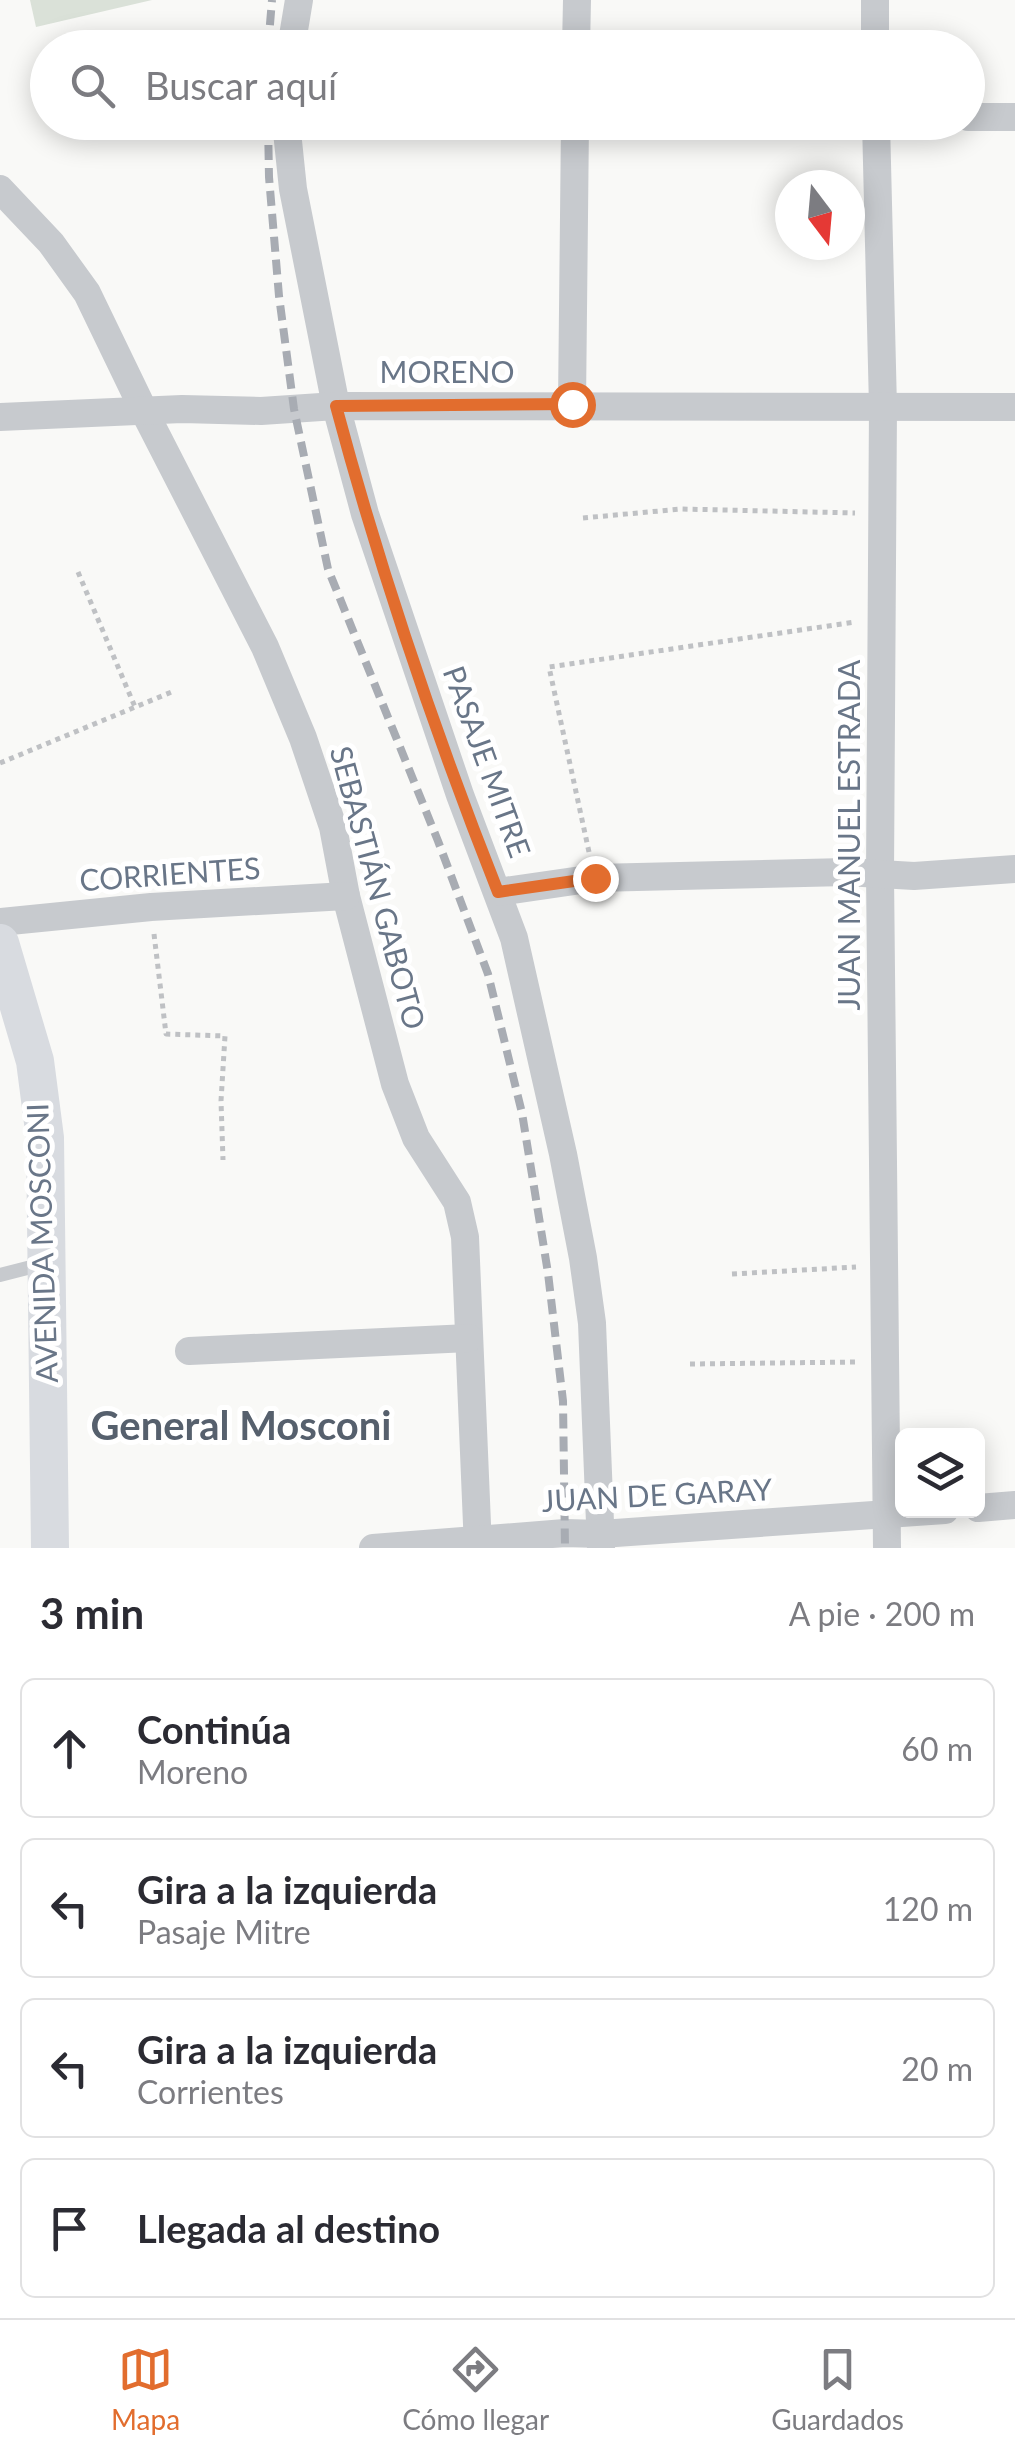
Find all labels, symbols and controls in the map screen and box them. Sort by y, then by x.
search box [30,30,985,140]
icon: search [65,58,120,113]
text: Buscar aquí [145,62,337,108]
north arrow [775,170,865,260]
street label: MORENO [380,353,514,389]
route start [550,382,596,428]
street label: JUAN MANUEL ESTRADA [830,659,866,1010]
street label: PASAJE MITRE [437,661,539,862]
street label: SEBASTIÁN GABOTO [324,742,434,1033]
street label: CORRIENTES [78,849,261,897]
route end [573,856,619,902]
street label: AVENIDA MOSCONI [18,1103,64,1384]
district label: General Mosconi [90,1401,392,1449]
map controls [895,1428,985,1518]
button: layers [895,1428,985,1518]
street label: JUAN DE GARAY [541,1470,773,1518]
text: 3 min [40,1588,144,1638]
text: A pie · 200 m [789,1594,975,1633]
text: Continúa [137,1706,291,1752]
icon: ahead [42,1721,97,1776]
text: 60 m [901,1729,973,1768]
text: Moreno [137,1752,248,1791]
text: Gira a la izquierda [137,1866,437,1912]
icon: left [42,1881,97,1936]
text: 120 m [883,1889,973,1928]
text: Pasaje Mitre [137,1912,311,1951]
text: Gira a la izquierda [137,2026,437,2072]
icon: left [42,2041,97,2096]
text: 20 m [901,2049,973,2088]
text: Corrientes [137,2072,284,2111]
icon: arrive [42,2201,97,2256]
text: Llegada al destino [137,2205,440,2251]
tab: Mapa [111,2342,180,2436]
tab: Cómo llegar [402,2342,549,2436]
tab: Guardados [771,2342,904,2436]

